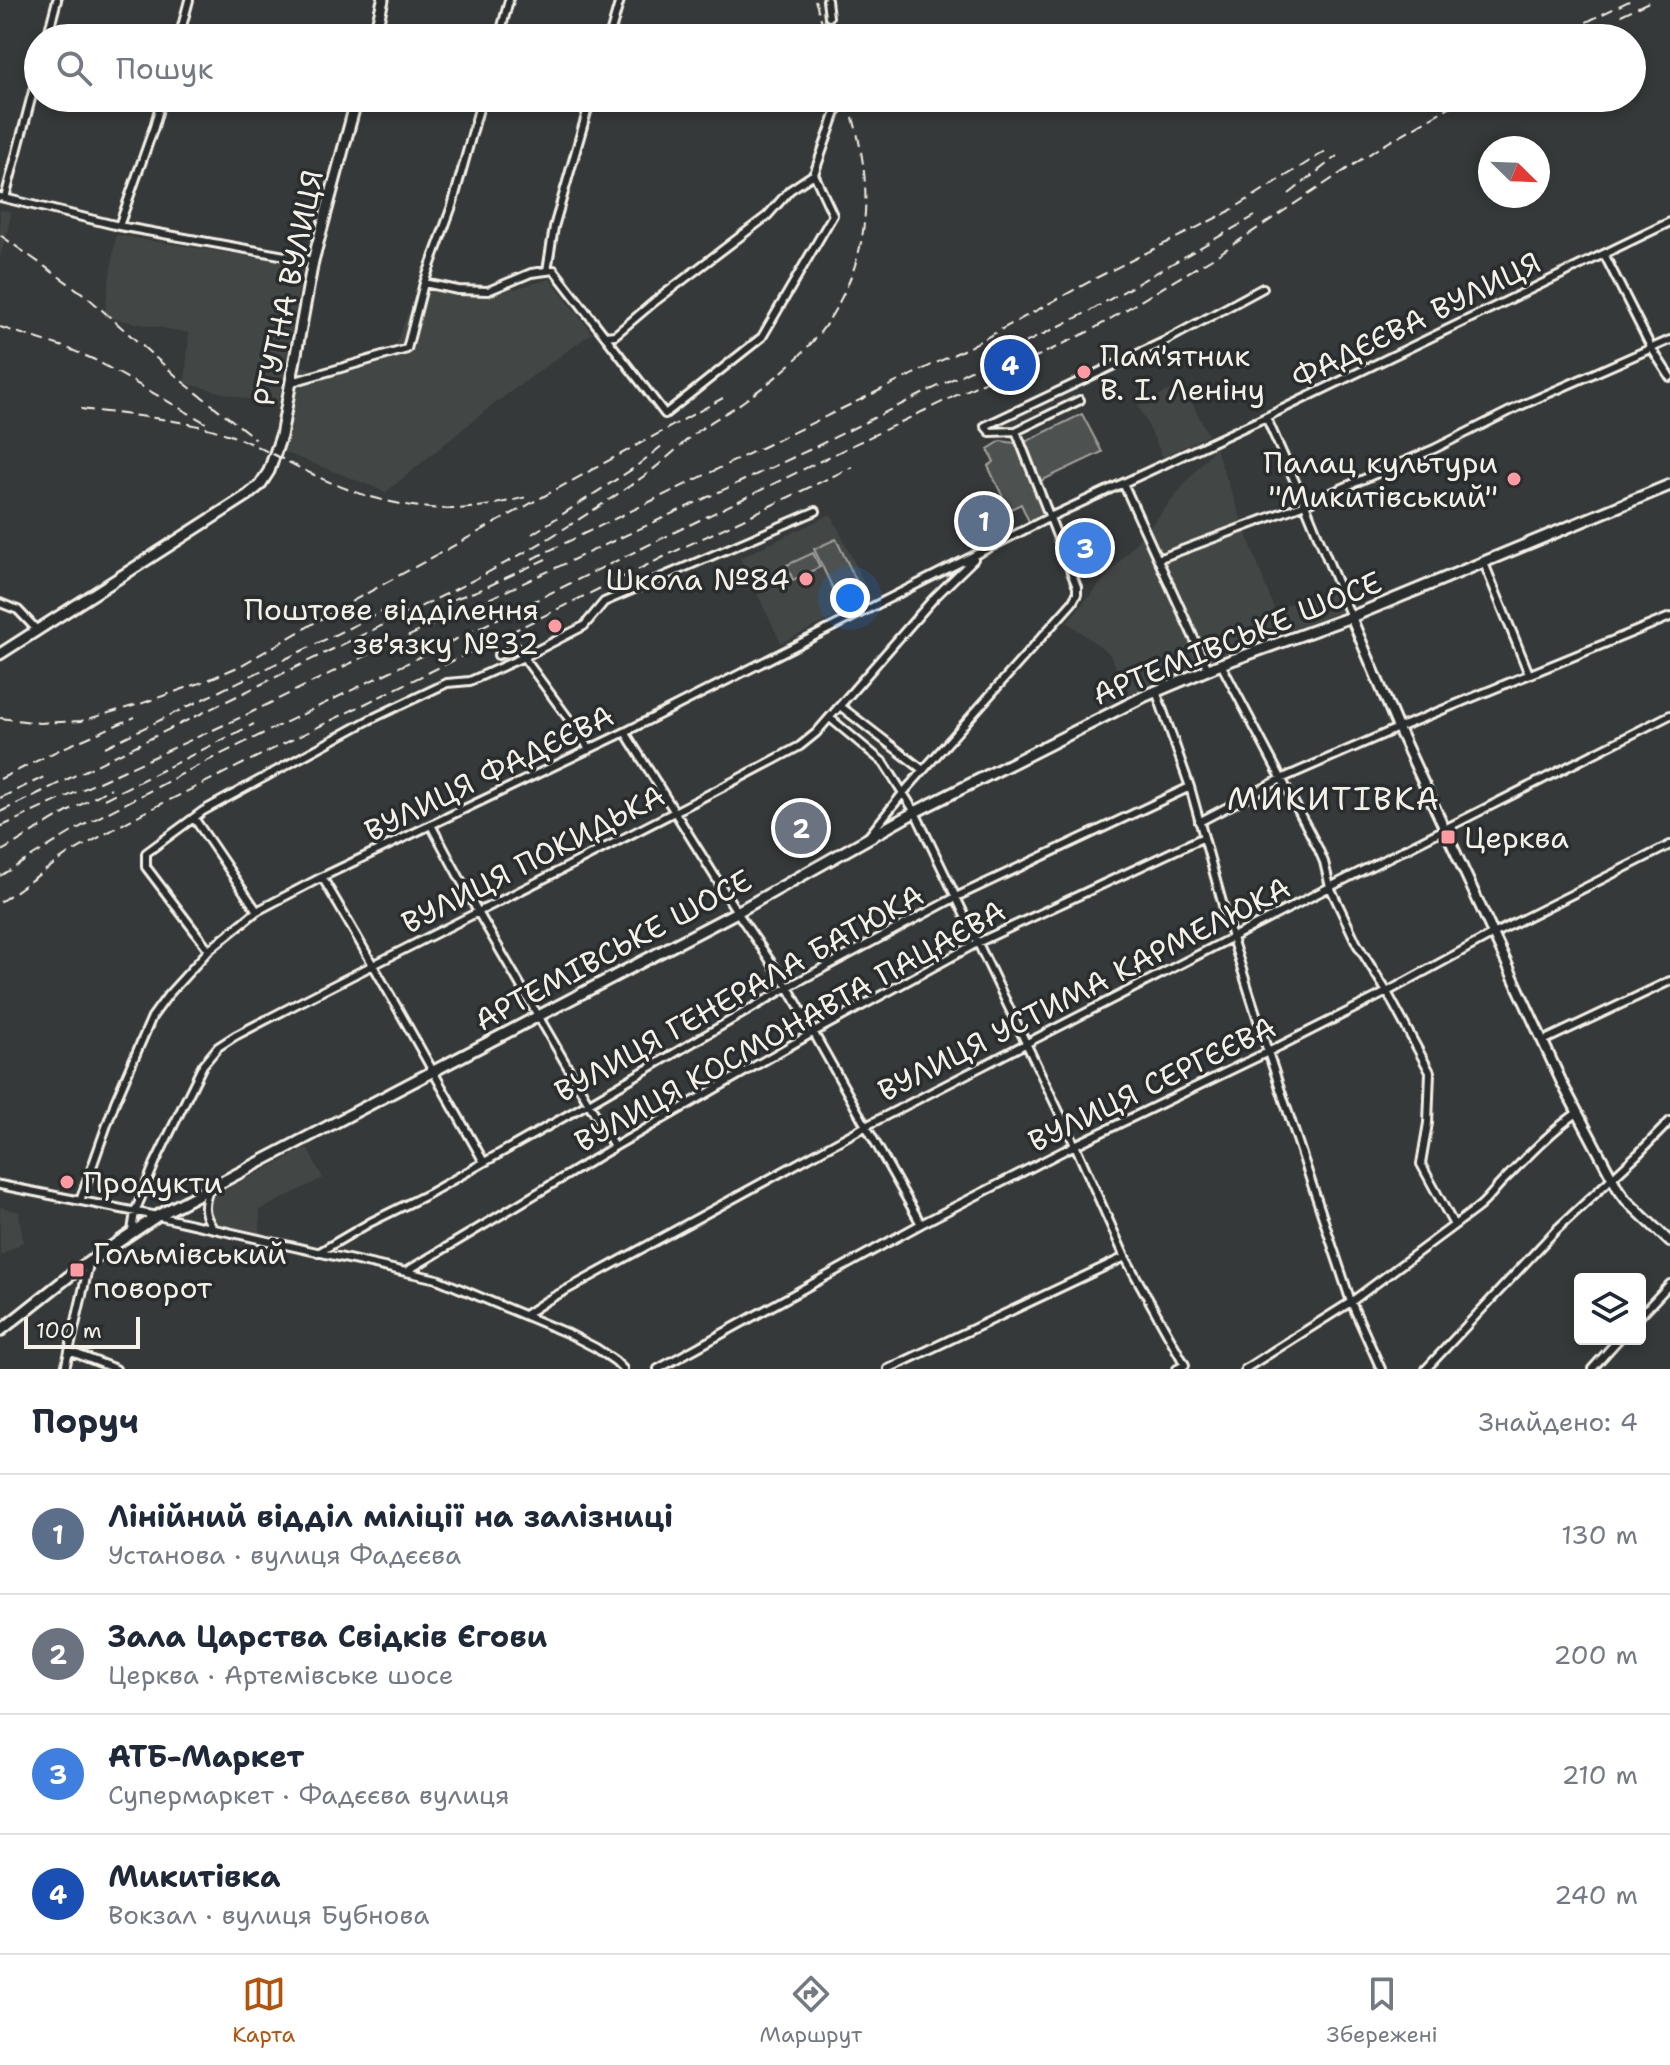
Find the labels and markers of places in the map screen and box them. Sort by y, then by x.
pin: 4 [984,335,1036,395]
place label: Пам'ятник В. І. Леніну [1100,335,1265,410]
marker: Пам'ятник В. І. Леніну [1075,363,1093,381]
place label: Палац культури "Микитівський" [1263,442,1498,517]
marker: Палац культури "Микитівський" [1505,470,1523,488]
pin: 1 [958,491,1010,551]
pin: 3 [1059,518,1111,578]
place label: Школа №84 [606,559,790,600]
marker: Школа №84 [797,570,815,588]
place label: Поштове відділення зв'язку №32 [244,589,539,664]
marker: Поштове відділення зв'язку №32 [546,617,564,635]
pin: 2 [775,798,827,858]
place label: Церква [1464,817,1569,858]
marker: Церква [1439,828,1457,846]
place label: Продукти [83,1162,223,1203]
marker: Продукти [58,1173,76,1191]
place label: Гольмівський поворот [93,1233,287,1308]
marker: Гольмівський поворот [68,1261,86,1279]

